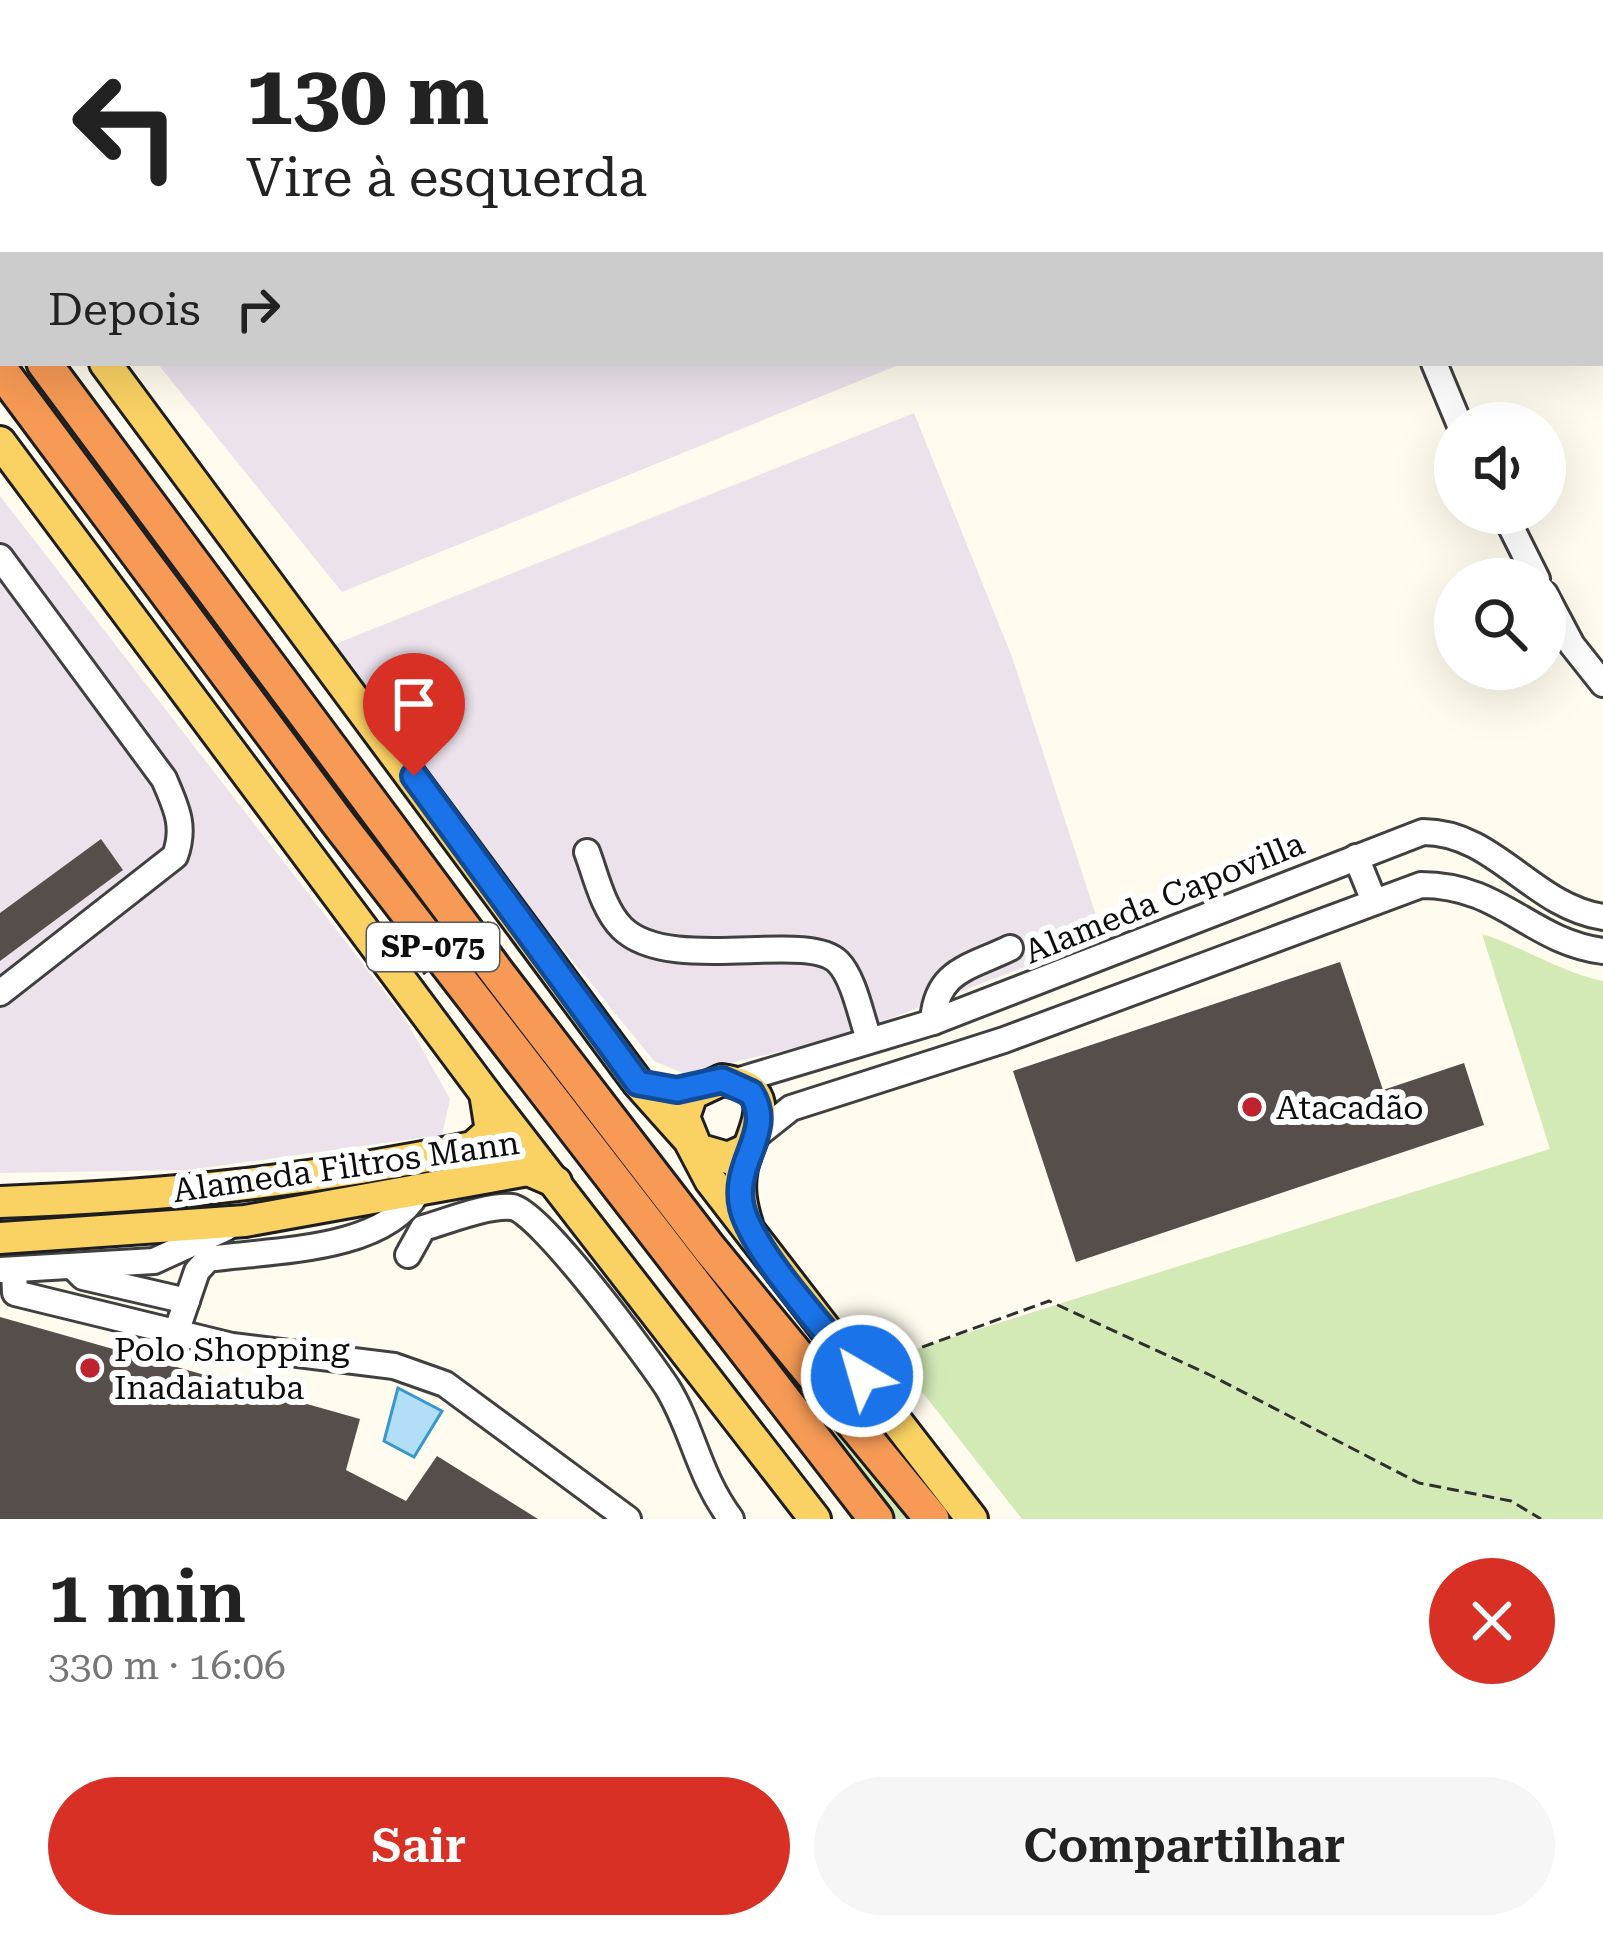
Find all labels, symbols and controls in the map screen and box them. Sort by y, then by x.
text: 130 m [246,46,489,144]
icon: left [48,48,204,204]
text: Vire à esquerda [246,146,647,209]
icon: right [225,276,291,342]
text: Depois [48,283,201,336]
map controls [1434,402,1566,690]
button: sound [1434,402,1566,534]
button: search [1434,558,1566,690]
pin [363,653,465,776]
icon: arrive [381,671,447,737]
street label: Alameda Capovilla [1019,824,1310,971]
road number: SP-075 [367,923,499,971]
place label: Atacadão [1276,1088,1423,1127]
marker: Atacadão [1239,1094,1265,1120]
street label: Alameda Filtros Mann [170,1123,522,1210]
position arrow [799,1313,925,1439]
place label: Polo Shopping Inadaiatuba [114,1330,350,1407]
marker: Polo Shopping Inadaiatuba [77,1355,103,1381]
text: 1 min [48,1555,246,1640]
button: close [1429,1558,1555,1684]
text: 330 m · 16:06 [48,1643,286,1689]
button: Sair [48,1777,790,1915]
button: Compartilhar [814,1777,1555,1915]

